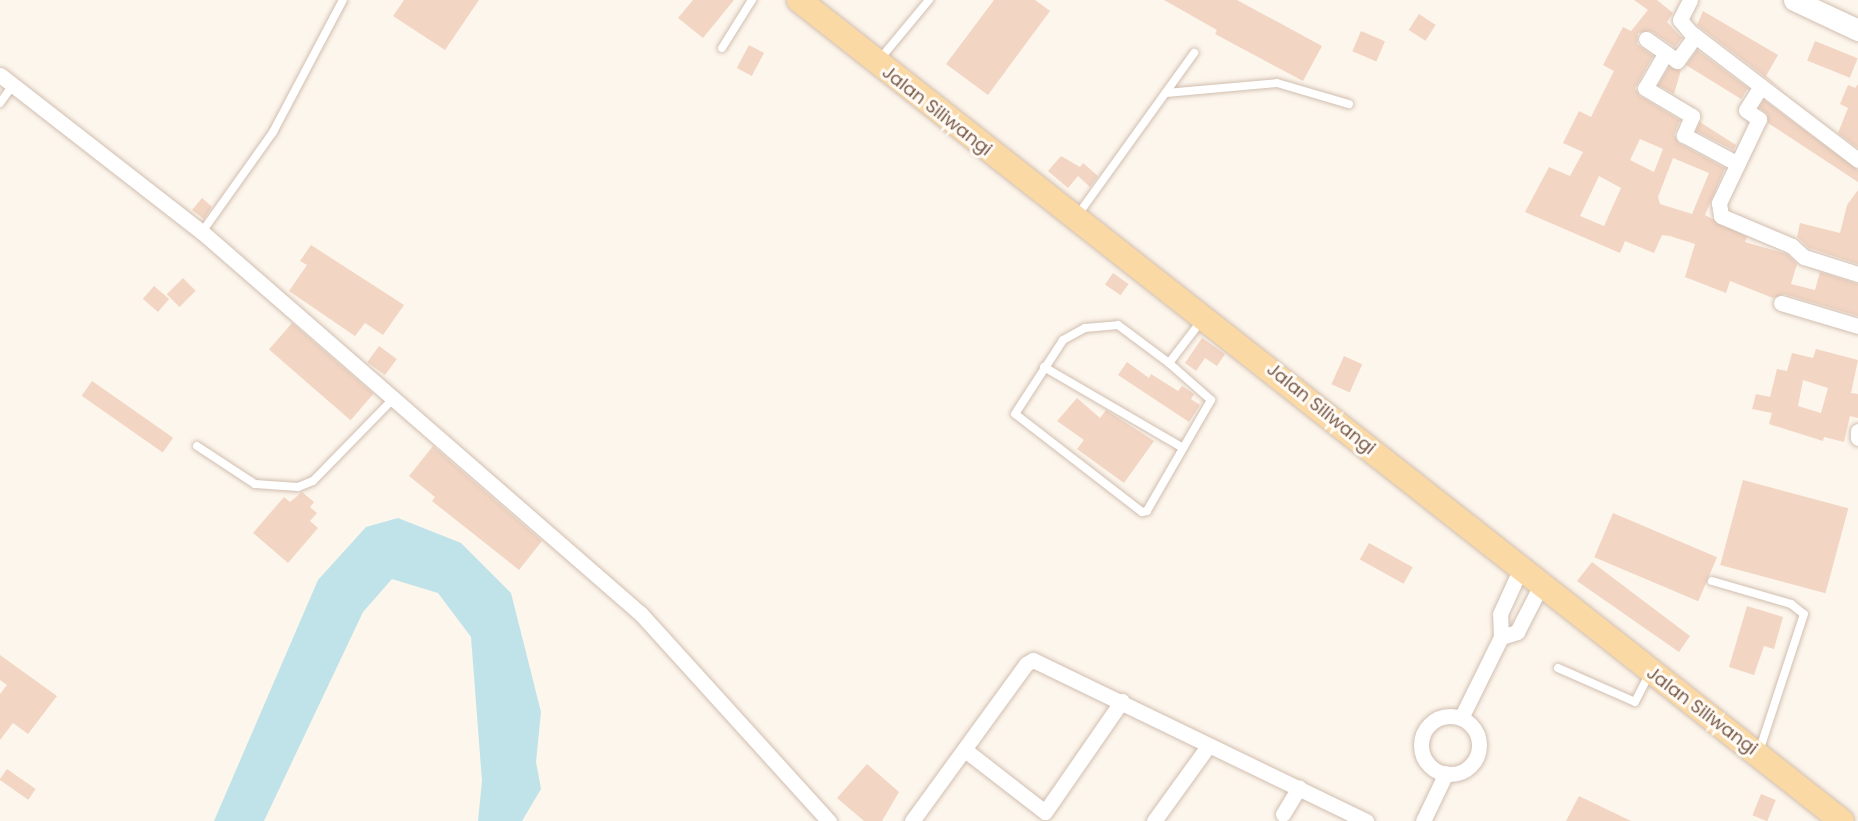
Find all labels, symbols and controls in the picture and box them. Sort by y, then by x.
street label: Jalan Siliwangi [878,61,996,161]
street label: Jalan Siliwangi [1262,359,1380,459]
street label: Jalan Siliwangi [1642,662,1762,760]

